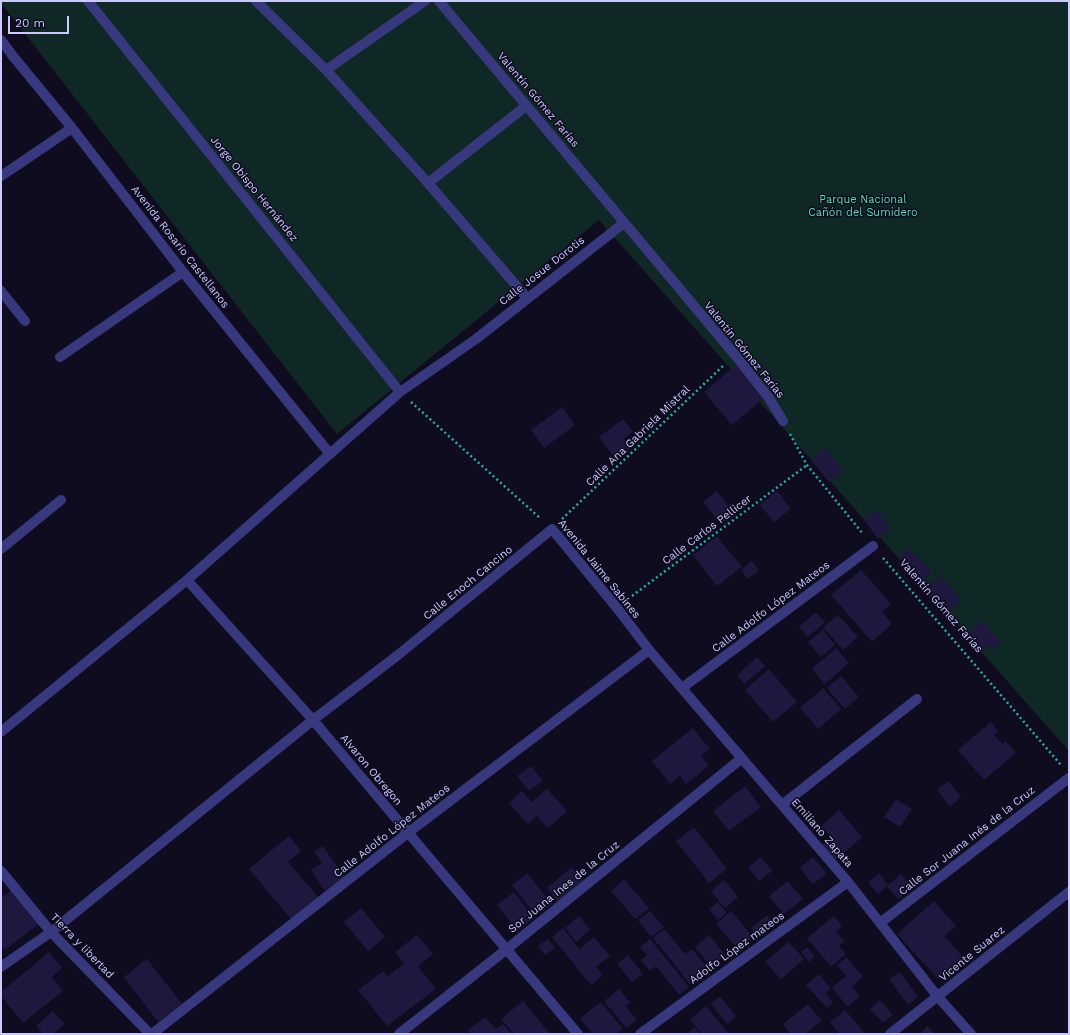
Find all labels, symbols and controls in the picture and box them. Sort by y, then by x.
scale bar [10,8,71,34]
text: 20 m [15,16,45,30]
street label: Valentín Gómez Farías [494,50,582,150]
street label: Jorge Obispo Hernández [207,134,301,244]
street label: Avenida Rosario Castellanos [128,183,232,311]
park label: Parque Nacional Cañón del Sumidero [808,193,918,219]
street label: Calle Josue Dorotis [497,234,587,308]
street label: Valentín Gómez Farías [701,299,787,401]
street label: Calle Ana Gabriela Mistral [583,383,693,489]
street label: Calle Carlos Pellicer [660,492,754,568]
street label: Avenida Jaime Sabines [555,517,643,621]
street label: Calle Enoch Cancino [421,543,515,623]
street label: Valentín Gómez Farías [897,556,985,656]
street label: Calle Adolfo López Mateos [710,558,832,656]
street label: Alvaron Obregon [337,732,405,808]
street label: Calle Adolfo López Mateos [331,782,453,880]
street label: Calle Sor Juana Inés de la Cruz [896,784,1038,898]
street label: Emiliano Zapata [788,796,856,870]
street label: Sor Juana Ines de la Cruz [506,838,622,936]
street label: Adolfo López mateos [687,909,787,987]
street label: Tierra y libertad [48,911,116,981]
street label: Vicente Suarez [937,924,1007,984]

